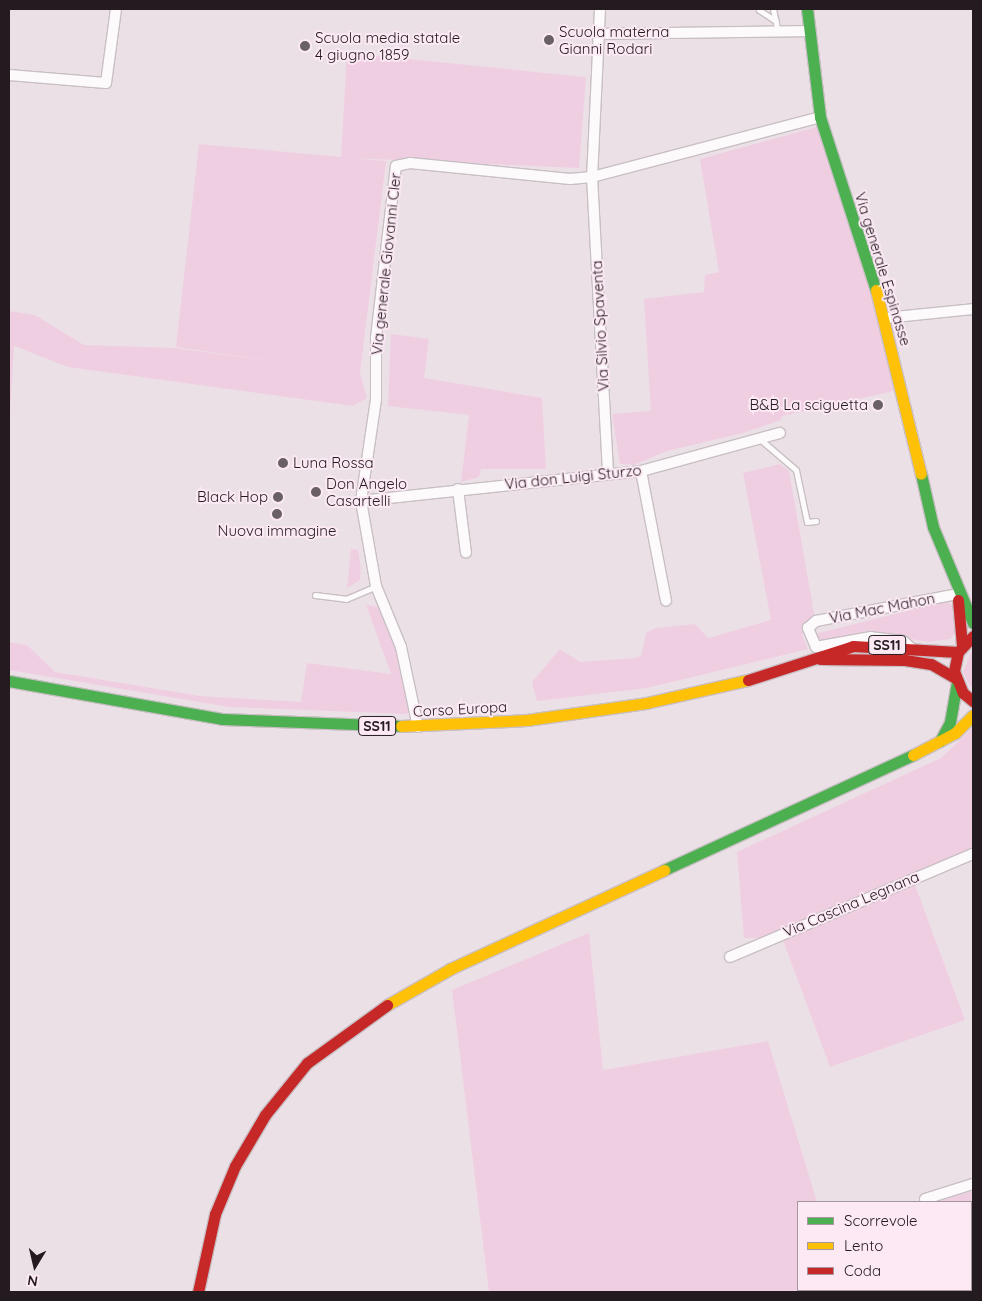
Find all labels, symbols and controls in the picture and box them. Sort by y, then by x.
place label: Scuola materna Gianni Rodari [559,22,669,57]
place label: Scuola media statale 4 giugno 1859 [315,28,460,63]
marker: Scuola materna Gianni Rodari [543,34,555,46]
marker: Scuola media statale 4 giugno 1859 [299,40,311,52]
street label: Via generale Giovanni Cler [367,172,405,356]
street label: Via generale Espinasse [851,190,915,348]
street label: Via Silvio Spaventa [588,260,612,392]
place label: B&B La sciguetta [750,396,868,414]
marker: B&B La sciguetta [872,399,884,411]
place label: Luna Rossa [293,454,374,472]
marker: Luna Rossa [277,457,289,469]
street label: Via don Luigi Sturzo [504,461,642,493]
place label: Don Angelo Casartelli [326,474,407,509]
marker: Don Angelo Casartelli [310,486,322,498]
place label: Black Hop [197,488,268,506]
marker: Black Hop [272,491,284,503]
marker: Nuova immagine [271,508,283,520]
place label: Nuova immagine [218,522,336,540]
street label: Via Mac Mahon [828,589,936,627]
road number: SS11 [867,634,907,656]
street label: Corso Europa [412,698,508,720]
road number: SS11 [357,714,397,738]
street label: Via Cascina Legnana [780,867,922,941]
legend [797,1201,972,1291]
text: Scorrevole [844,1211,918,1230]
text: Lento [844,1236,883,1255]
north arrow [10,1241,60,1291]
text: Coda [844,1261,881,1280]
text: N [26,1271,39,1291]

